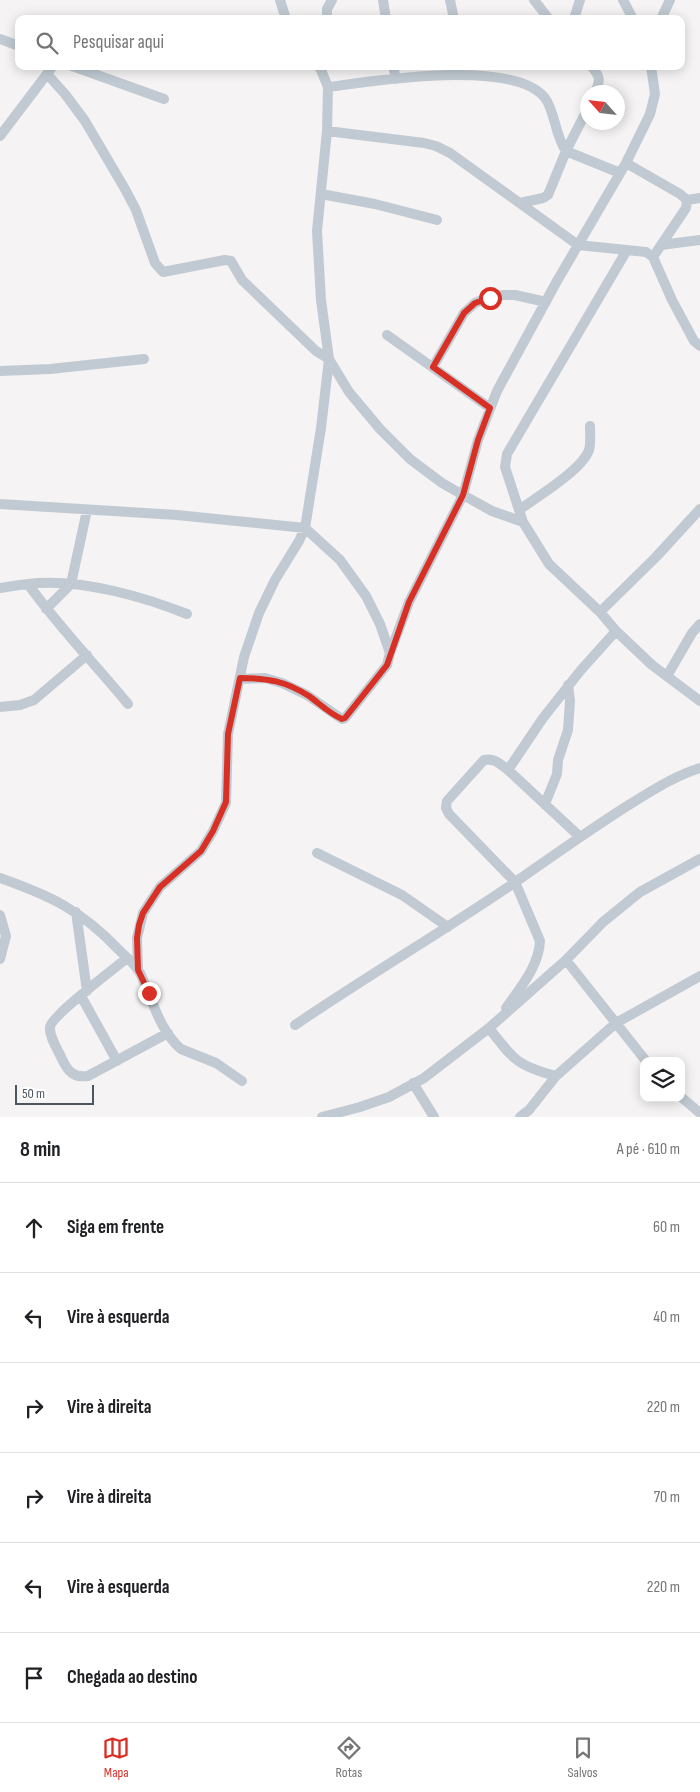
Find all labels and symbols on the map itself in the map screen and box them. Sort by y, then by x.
north arrow [580,85,625,130]
route start [479,287,502,310]
route end [138,982,161,1005]
scale bar [15,1082,94,1105]

